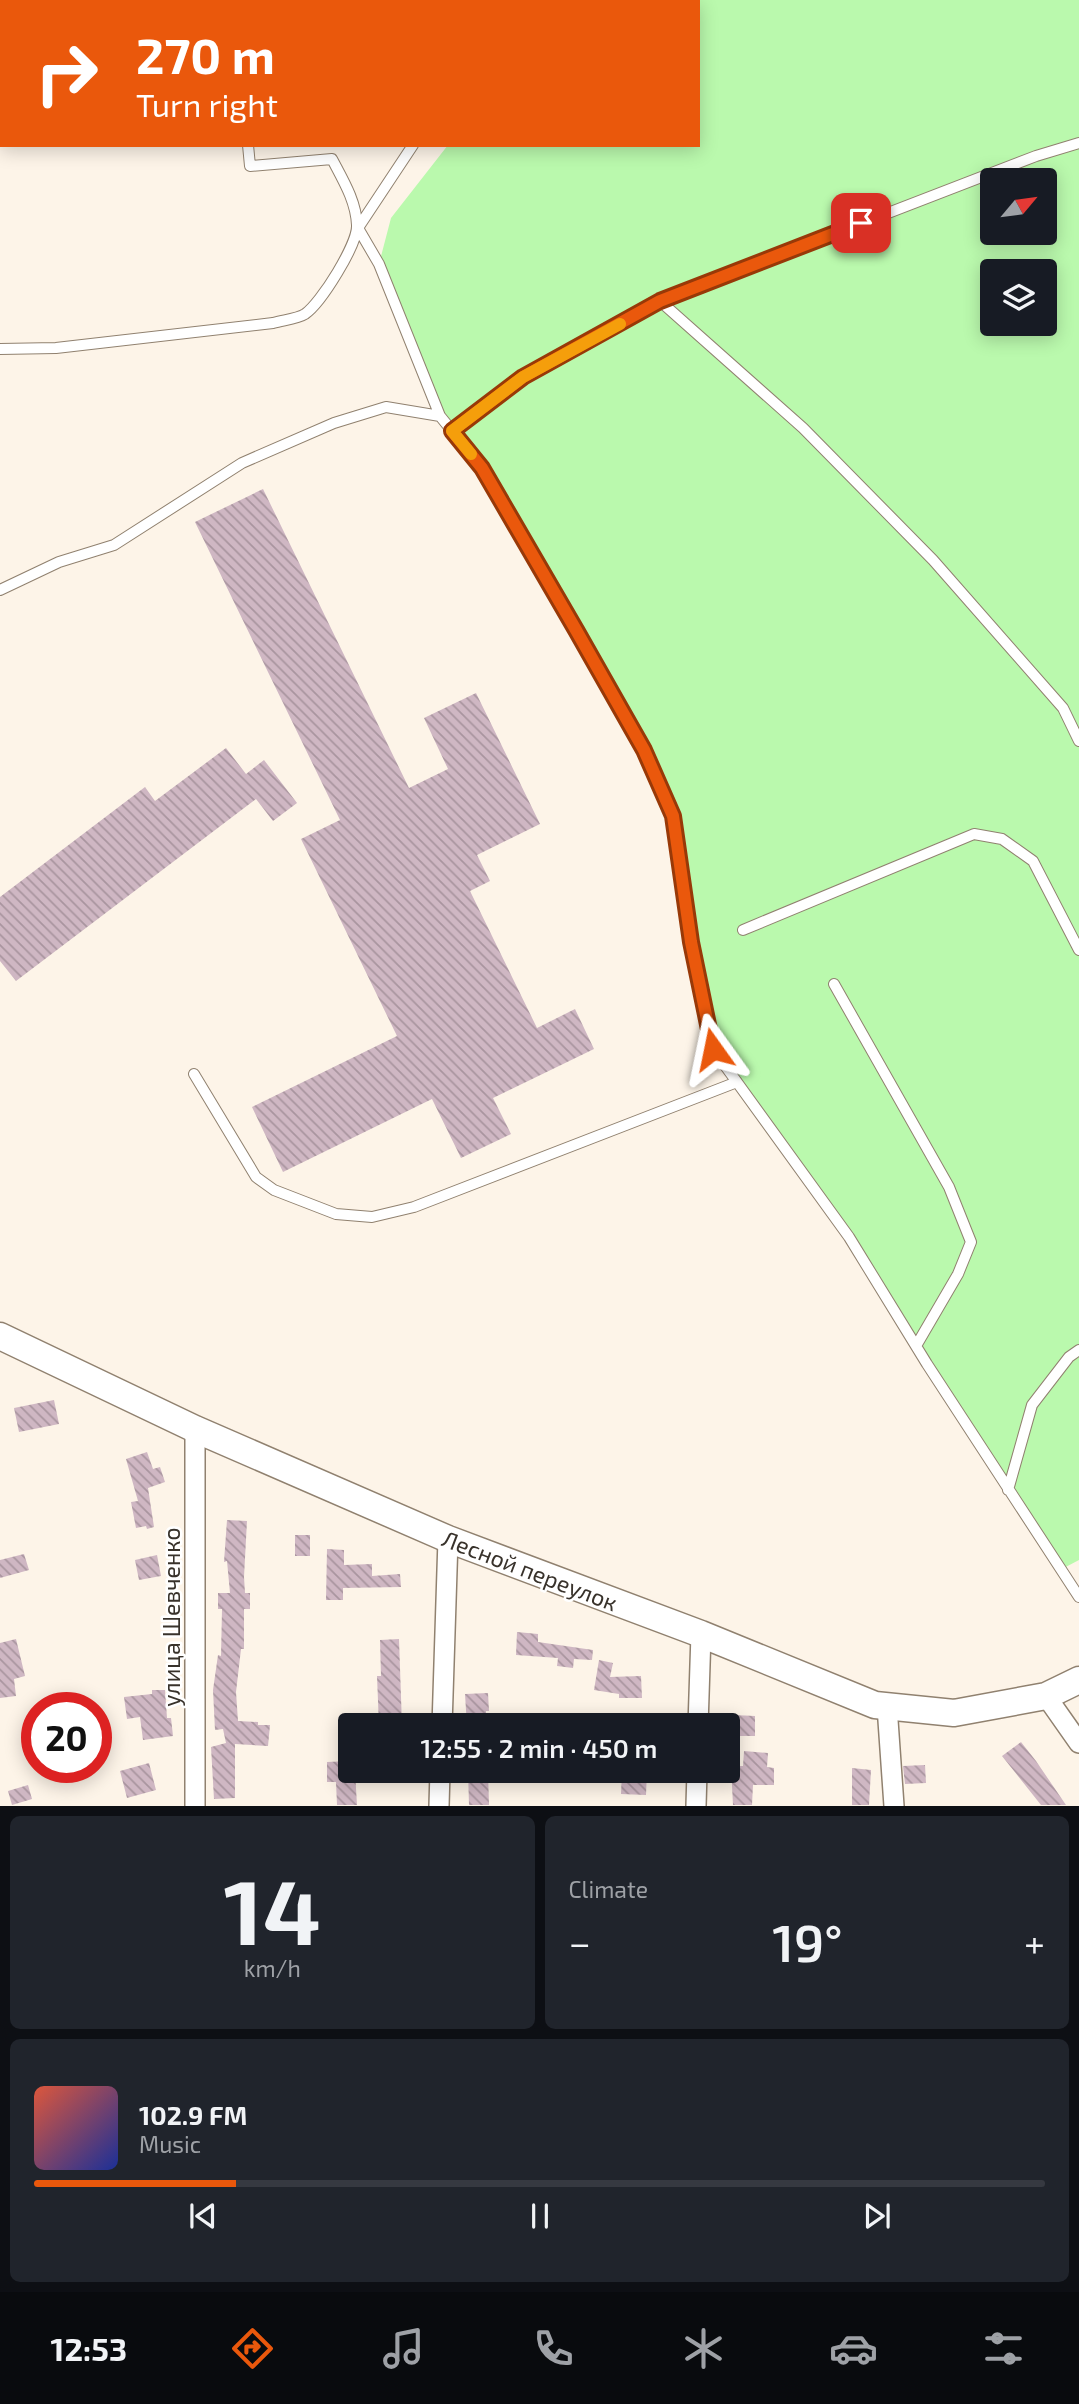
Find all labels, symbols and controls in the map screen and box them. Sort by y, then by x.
text: 270 m [136,25,275,84]
icon: right [21,28,112,119]
text: Turn right [136,85,278,123]
north arrow [980,168,1057,245]
map controls [980,168,1057,336]
pin [831,193,891,253]
icon: arrive [842,204,880,242]
button: layers [980,259,1057,336]
position arrow [676,1012,750,1086]
street label: Лесной переулок [438,1524,621,1617]
street label: улица Шевченко [157,1527,186,1707]
speed limit sign: 20 [21,1692,112,1783]
text: 12:55 · 2 min · 450 m [421,1732,657,1763]
text: 14 [224,1854,321,1963]
text: Climate [569,1875,648,1903]
text: 19° [772,1910,843,1972]
text: − [569,1919,591,1965]
text: + [1024,1919,1045,1965]
text: km/h [244,1954,301,1982]
text: 102.9 FM [139,2099,247,2130]
text: Music [139,2130,201,2158]
icon: previous [184,2197,222,2235]
icon: pause [521,2197,559,2235]
icon: next [858,2197,896,2235]
icon: directions [228,2324,277,2373]
icon: music [379,2324,428,2373]
icon: phone [529,2324,578,2373]
icon: climate [679,2324,728,2373]
icon: car [829,2324,878,2373]
icon: filters [979,2324,1028,2373]
text: 12:53 [51,2329,127,2367]

